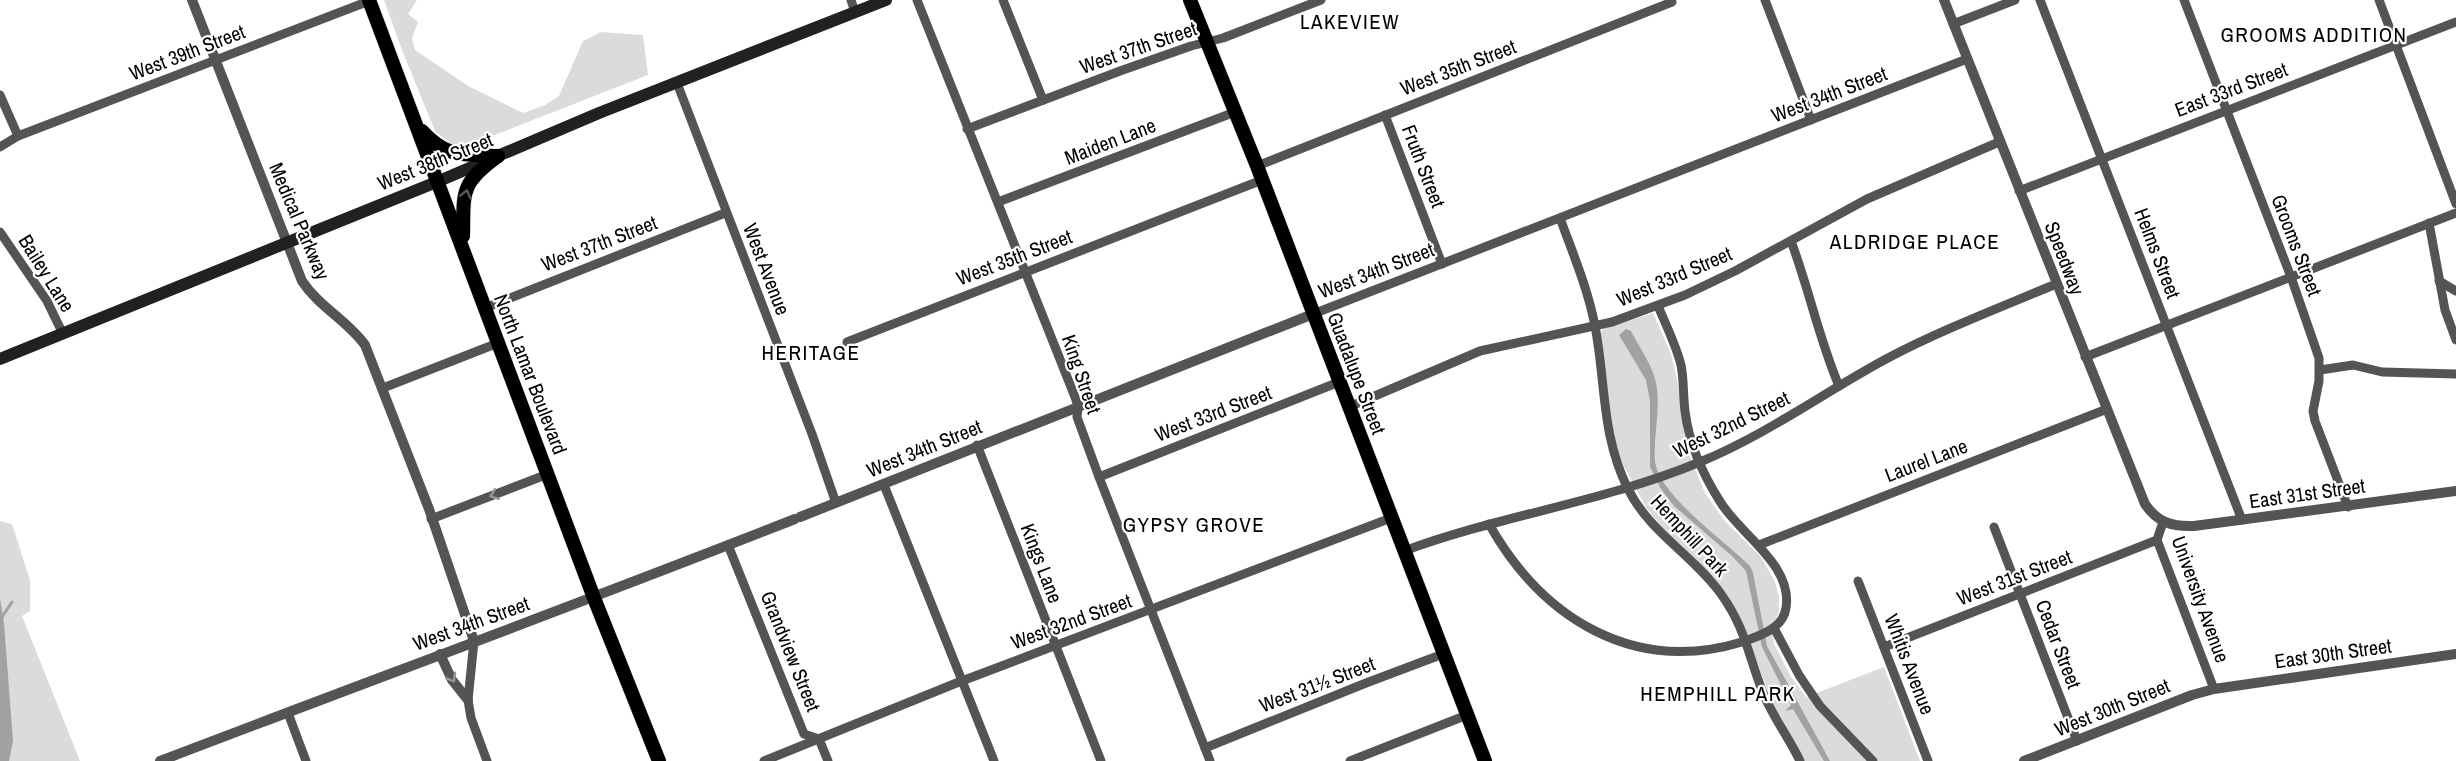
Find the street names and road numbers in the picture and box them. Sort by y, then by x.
street label: West 37th Street [1076,14,1200,80]
street label: West 39th Street [125,17,249,86]
street label: West 35th Street [1396,32,1520,101]
street label: East 33rd Street [2171,55,2292,123]
street label: West 34th Street [1767,59,1891,128]
street label: Maiden Lane [1060,111,1160,171]
street label: Fruth Street [1396,121,1452,212]
street label: West 38th Street [373,125,497,196]
street label: Medical Parkway [263,158,337,284]
street label: Grooms Street [2265,190,2329,300]
street label: Helms Street [2128,204,2188,302]
street label: West 37th Street [537,208,661,277]
street label: Speedway [2039,217,2092,299]
street label: West Avenue [737,219,797,319]
street label: West 35th Street [952,222,1076,291]
street label: Bailey Lane [13,229,81,317]
street label: West 34th Street [1314,235,1438,304]
street label: West 33rd Street [1612,239,1736,312]
street label: North Lamar Boulevard [488,290,574,458]
street label: Guadalupe Street [1321,308,1393,438]
street label: King Street [1056,331,1108,418]
street label: West 33rd Street [1151,378,1276,448]
street label: West 32nd Street [1668,384,1794,464]
street label: West 34th Street [862,412,986,483]
street label: Laurel Lane [1881,432,1971,488]
street label: East 31st Street [2247,471,2367,514]
street label: Hemphill Park [1645,488,1736,582]
street label: Kings Lane [1015,519,1069,607]
street label: University Avenue [2166,532,2236,666]
street label: West 31st Street [1953,543,2076,611]
street label: Grandview Street [755,587,828,716]
street label: West 32nd Street [1007,587,1135,655]
street label: West 34th Street [409,589,533,657]
street label: Cedar Street [2030,596,2088,693]
street label: Whitis Avenue [1878,610,1942,718]
street label: East 30th Street [2273,631,2394,675]
street label: West 31½ Street [1255,649,1379,718]
street label: West 30th Street [2050,671,2174,742]

